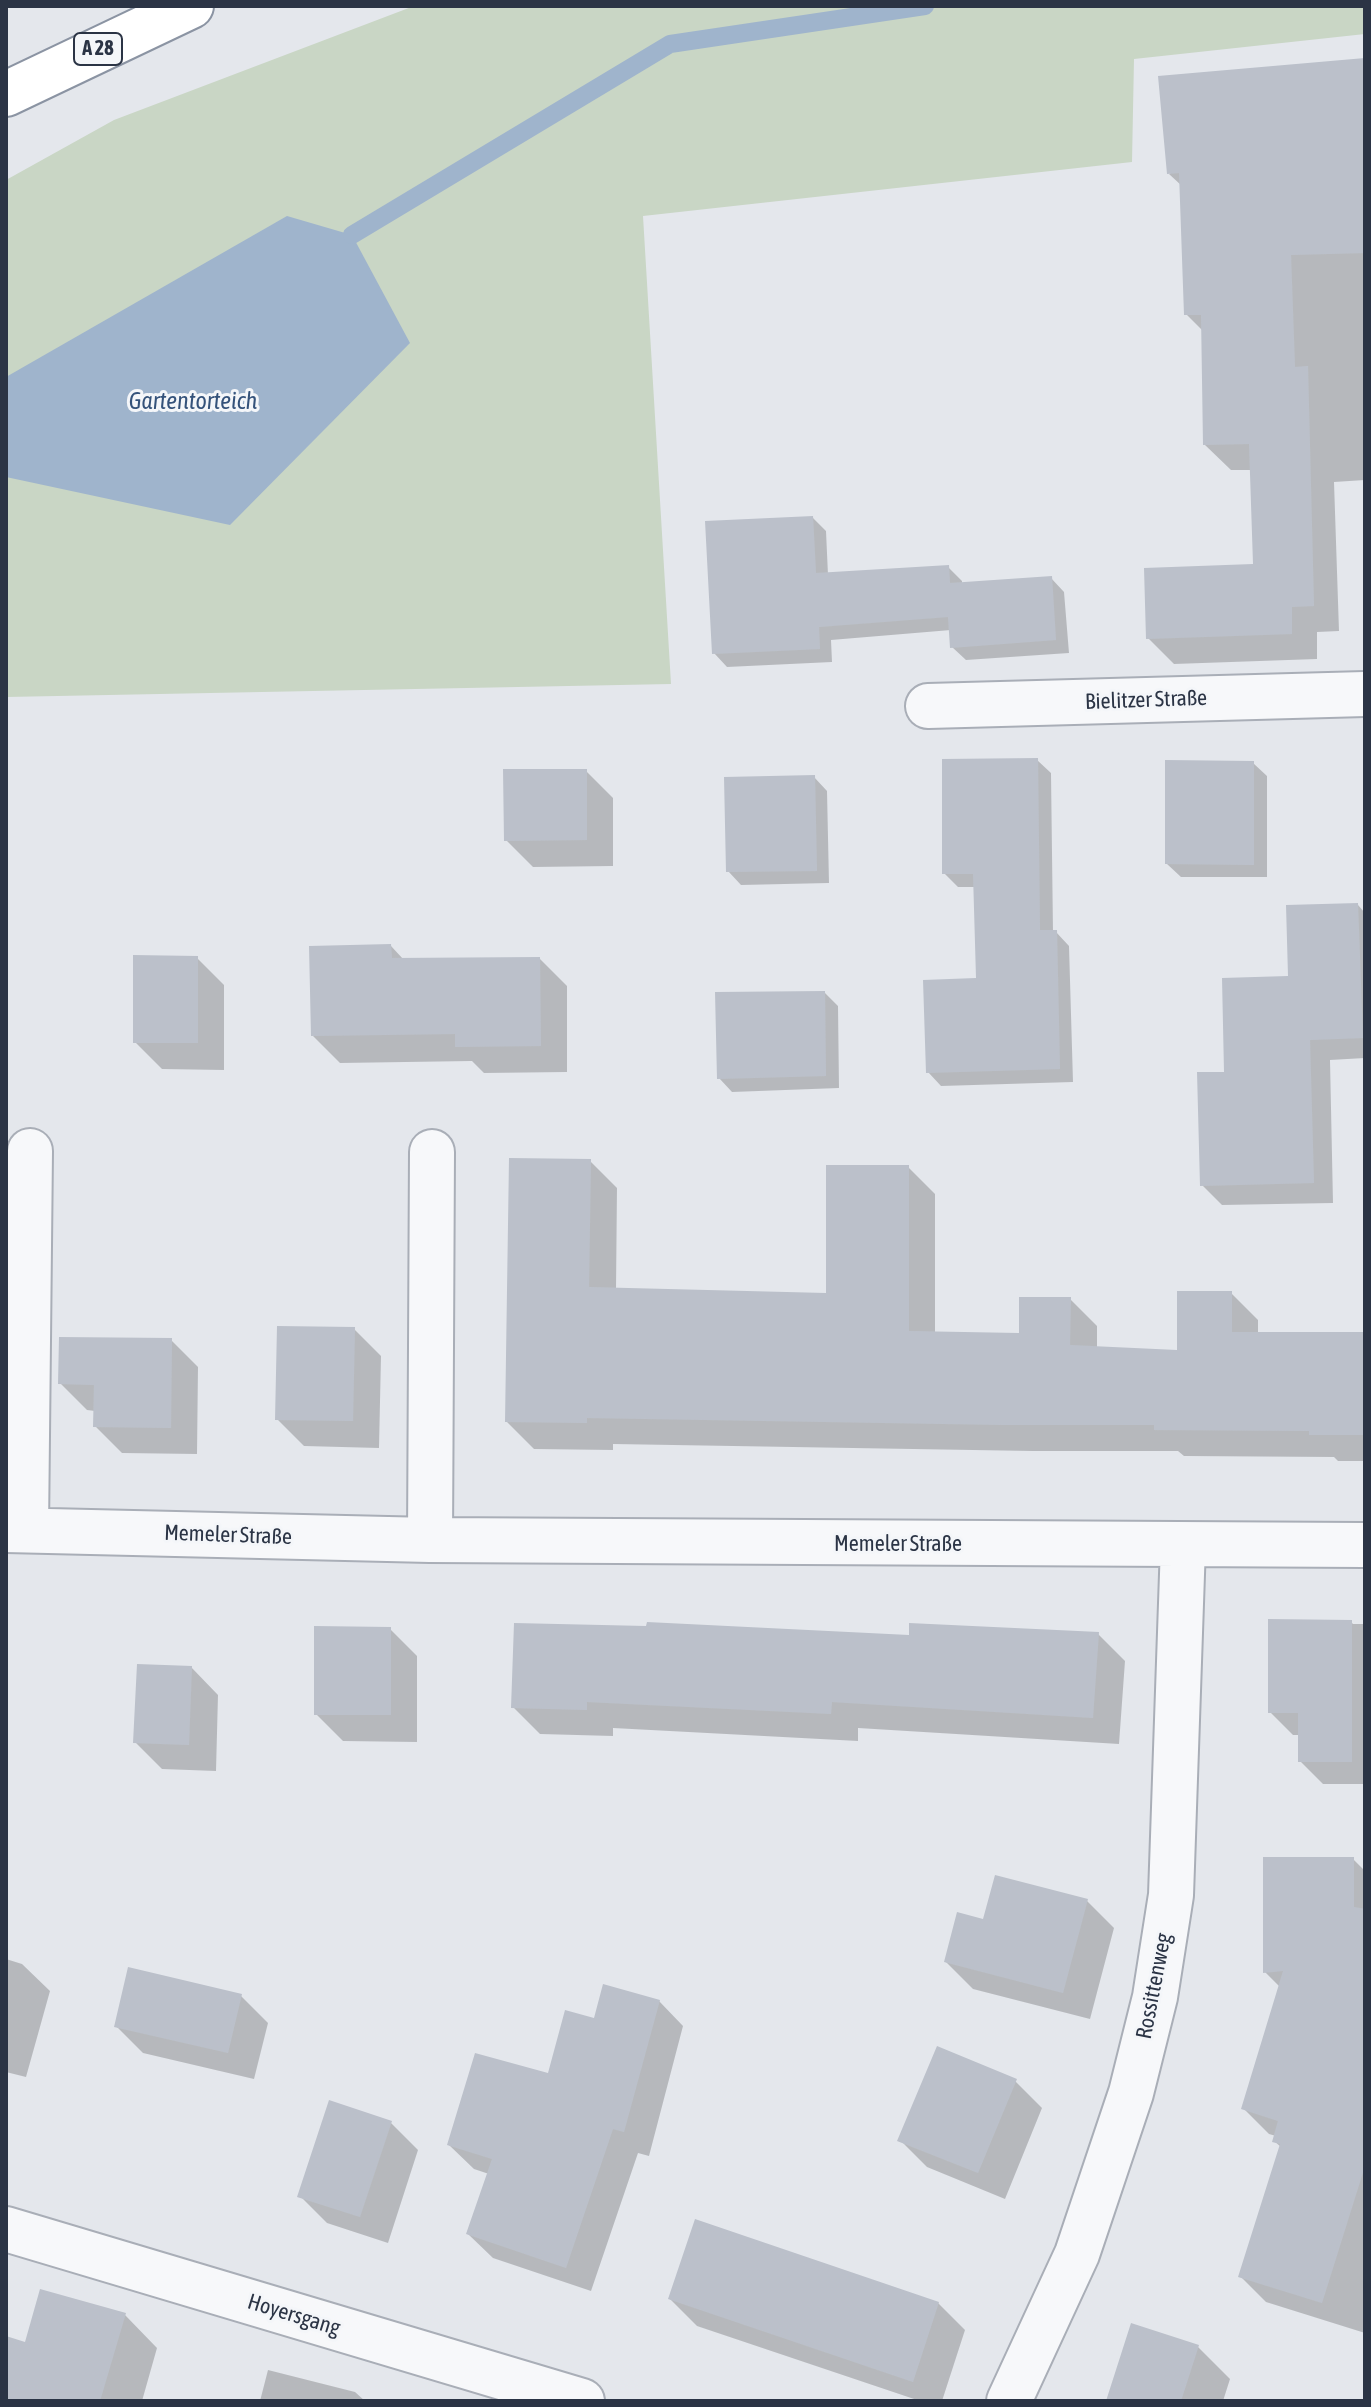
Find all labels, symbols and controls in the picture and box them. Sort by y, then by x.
road number: A 28 [74,33,122,65]
water label: Gartentorteich [129,387,257,415]
street label: Bielitzer Straße [1085,685,1207,715]
street label: Memeler Straße [164,1520,292,1550]
street label: Memeler Straße [834,1531,962,1557]
street label: Rossittenweg [1131,1931,1177,2041]
street label: Hoyersgang [245,2288,343,2342]

